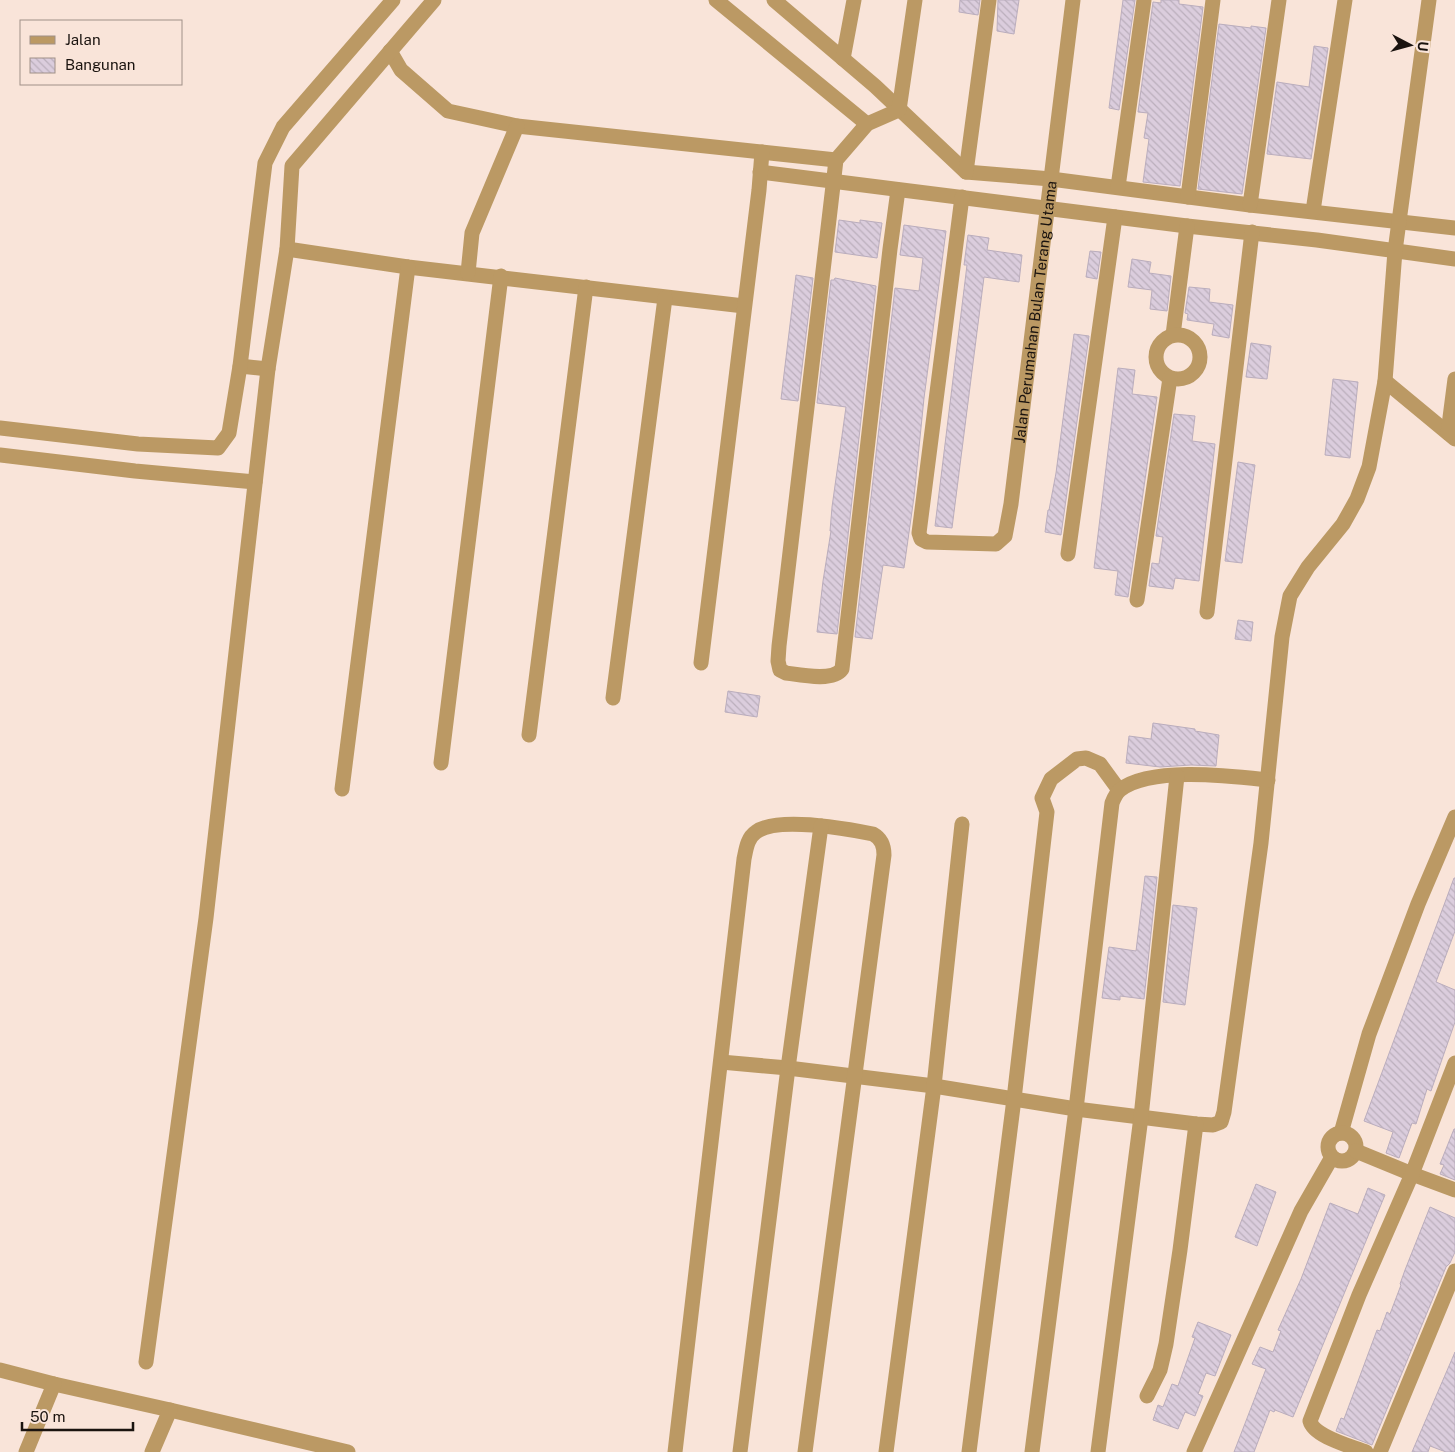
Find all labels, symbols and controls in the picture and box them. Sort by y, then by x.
legend [20,20,182,85]
north arrow [1385,20,1435,70]
text: Jalan [65,31,101,48]
text: U [1414,40,1431,52]
text: Bangunan [65,56,136,73]
street label: Jalan Perumahan Bulan Terang Utama [1010,180,1059,444]
scale bar [22,1400,134,1432]
text: 50 m [30,1408,65,1425]

